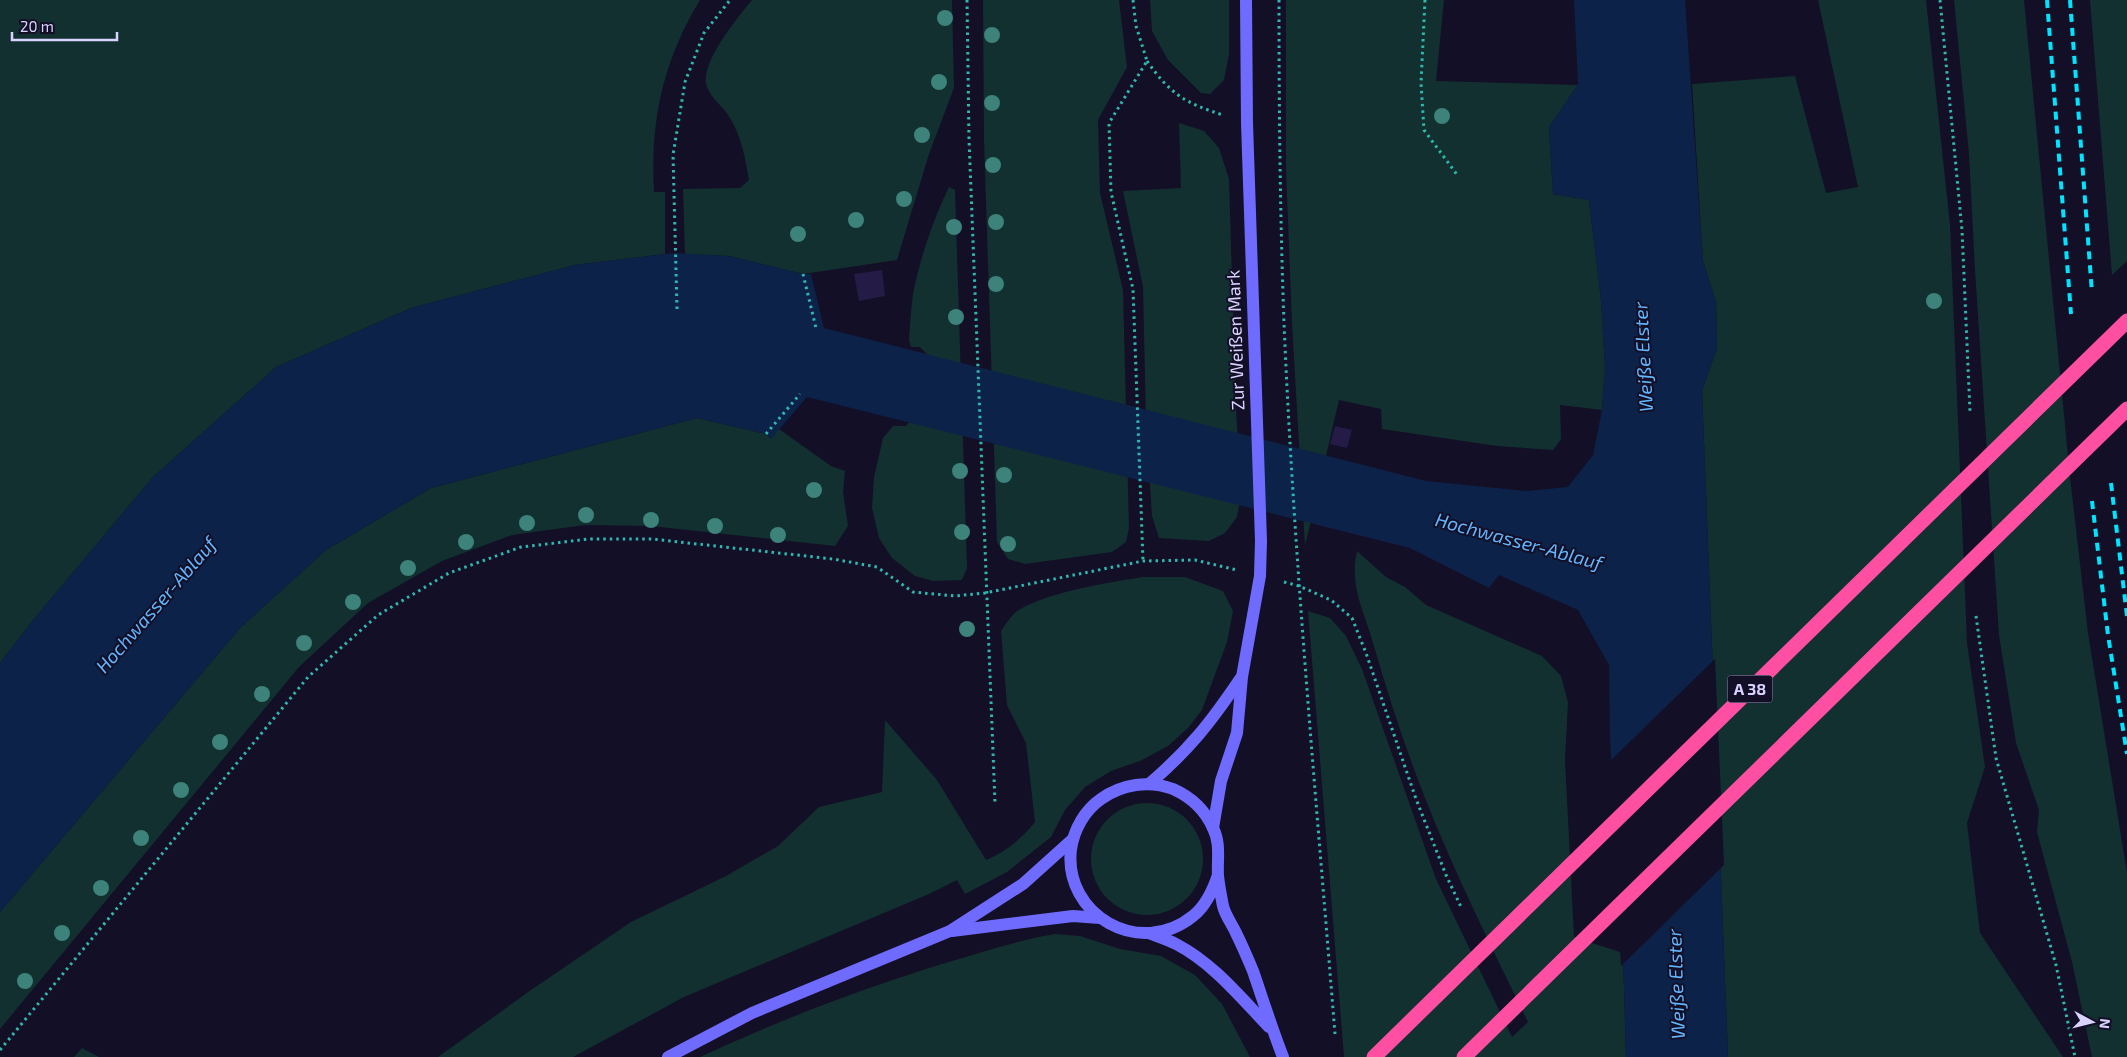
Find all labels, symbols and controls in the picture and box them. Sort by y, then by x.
scale bar [12,10,118,42]
text: 20 m [20,17,54,35]
street label: Zur Weißen Mark [1222,270,1248,411]
water label: Weiße Elster [1628,301,1657,413]
water label: Hochwasser-Ablauf [1433,507,1607,574]
water label: Hochwasser-Ablauf [90,531,222,677]
road number: A 38 [1728,676,1772,702]
water label: Weiße Elster [1662,928,1689,1040]
north arrow [2067,997,2117,1047]
text: N [2096,1018,2114,1030]

